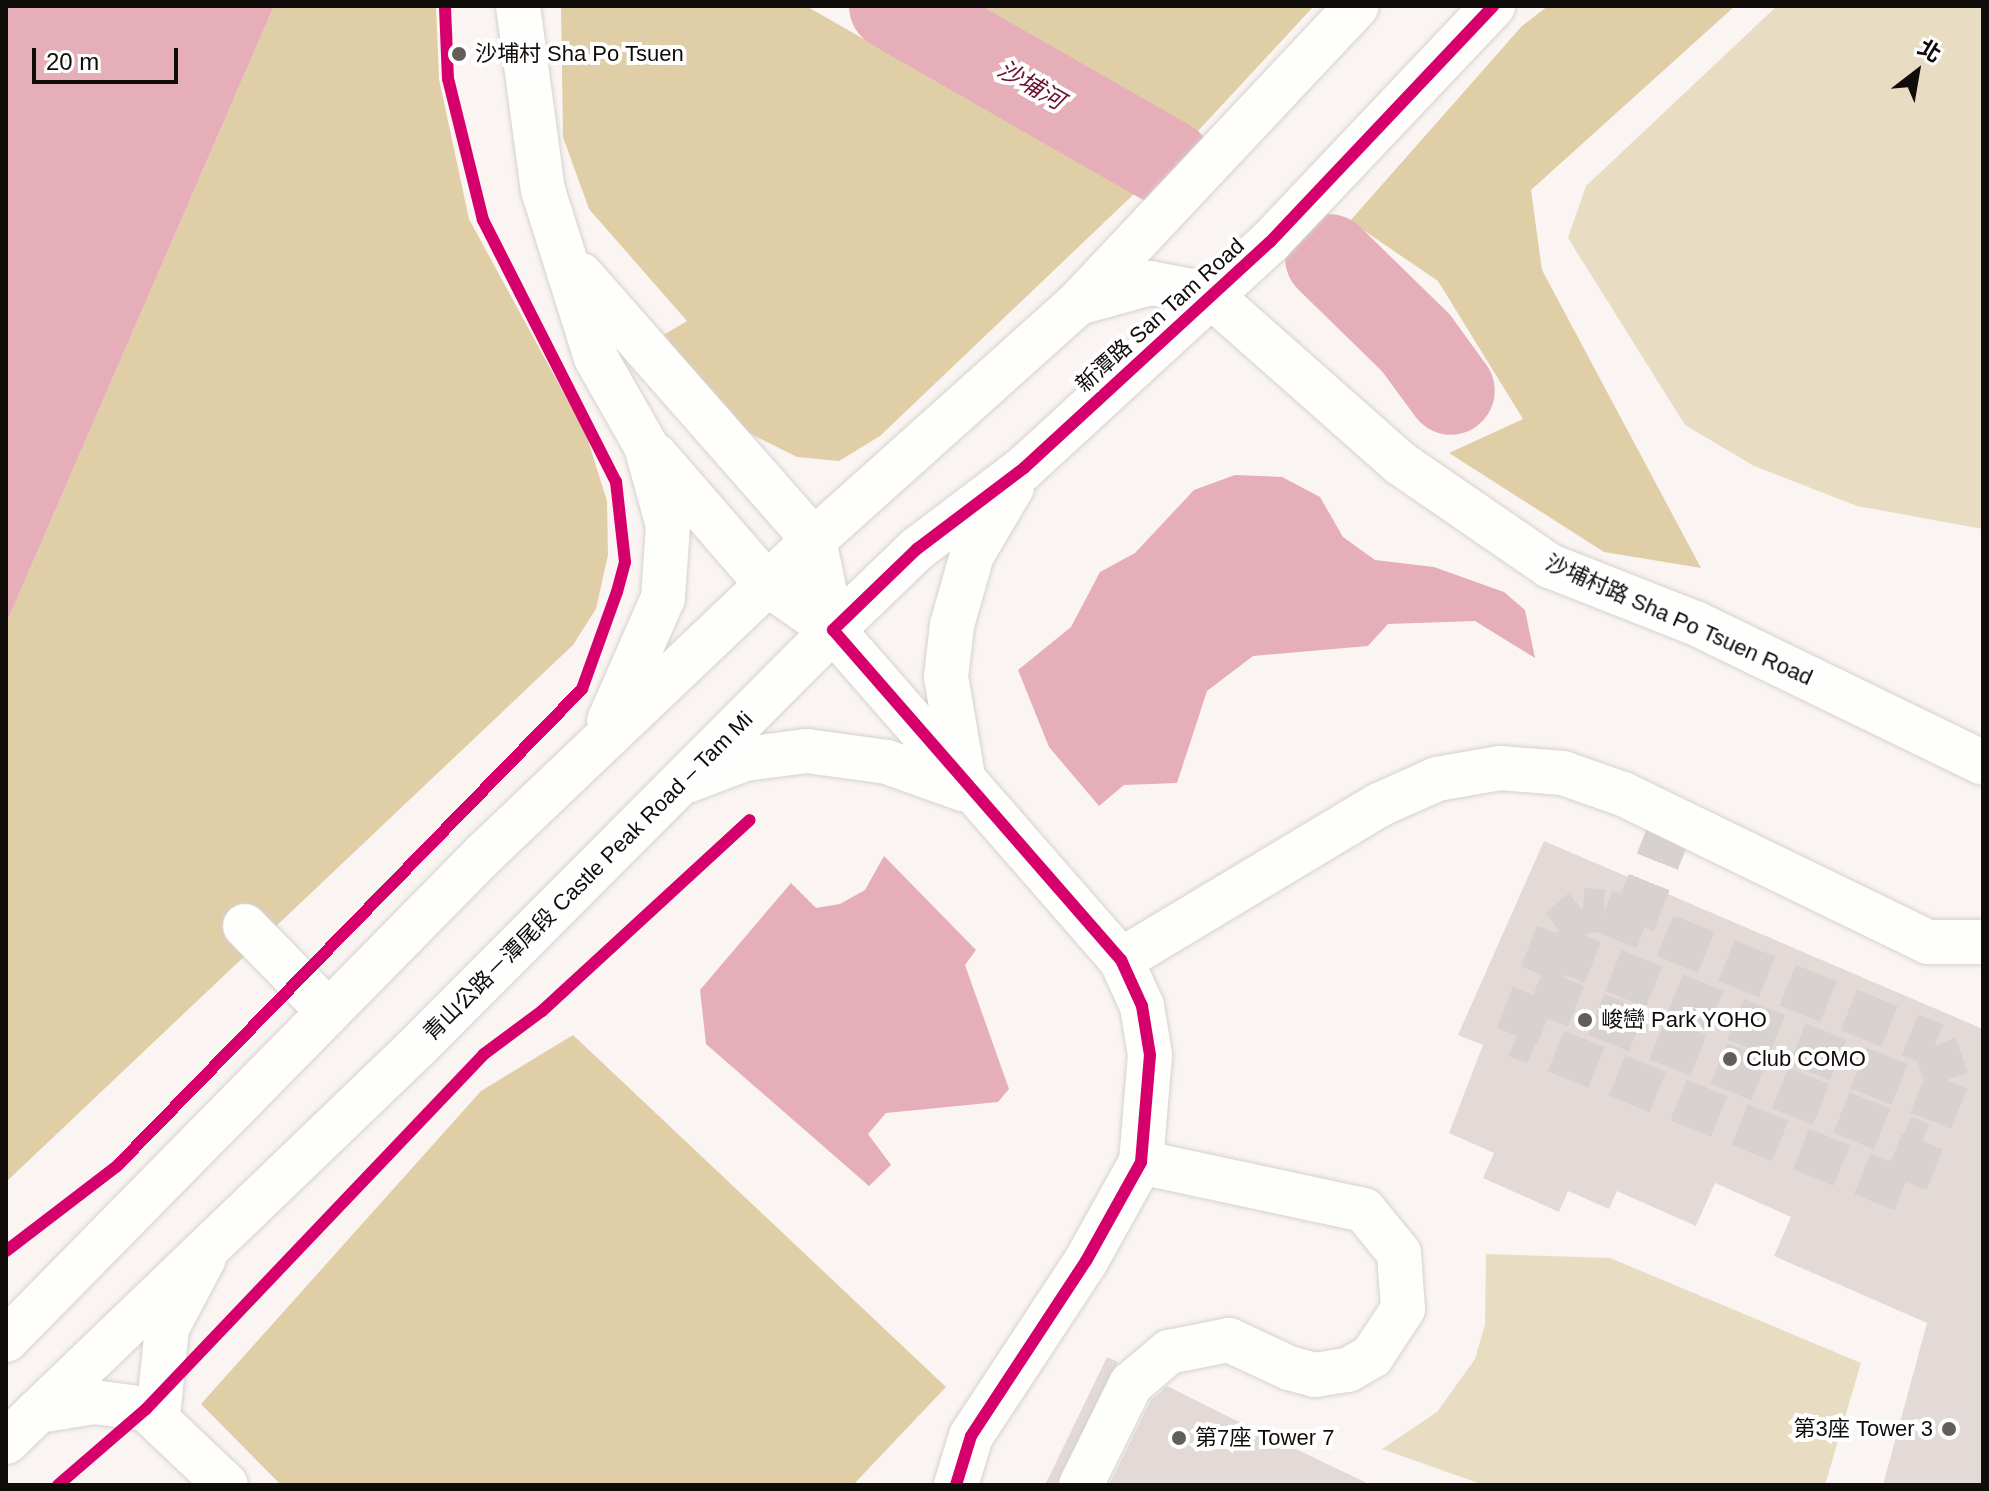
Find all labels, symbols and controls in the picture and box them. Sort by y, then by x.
scale bar [36,32,182,82]
north arrow [1877,32,1957,112]
text: 北 [1914,35,1945,67]
place label: 沙埔村 Sha Po Tsuen [475,41,684,67]
marker: 沙埔村 Sha Po Tsuen [450,45,468,63]
text: 20 m [46,48,99,75]
water label: 沙埔河 [993,55,1069,115]
street label: 新潭路 San Tam Road [1070,232,1250,398]
street label: 沙埔村路 Sha Po Tsuen Road [1541,549,1817,691]
street label: 青山公路－潭尾段 Castle Peak Road – Tam Mi [418,706,758,1046]
place label: 峻巒 Park YOHO [1601,1007,1767,1033]
marker: 峻巒 Park YOHO [1576,1011,1594,1029]
place label: Club COMO [1746,1046,1866,1072]
marker: Club COMO [1721,1050,1739,1068]
place label: 第3座 Tower 3 [1794,1416,1933,1442]
marker: 第3座 Tower 3 [1940,1420,1958,1438]
place label: 第7座 Tower 7 [1195,1425,1334,1451]
marker: 第7座 Tower 7 [1170,1429,1188,1447]

